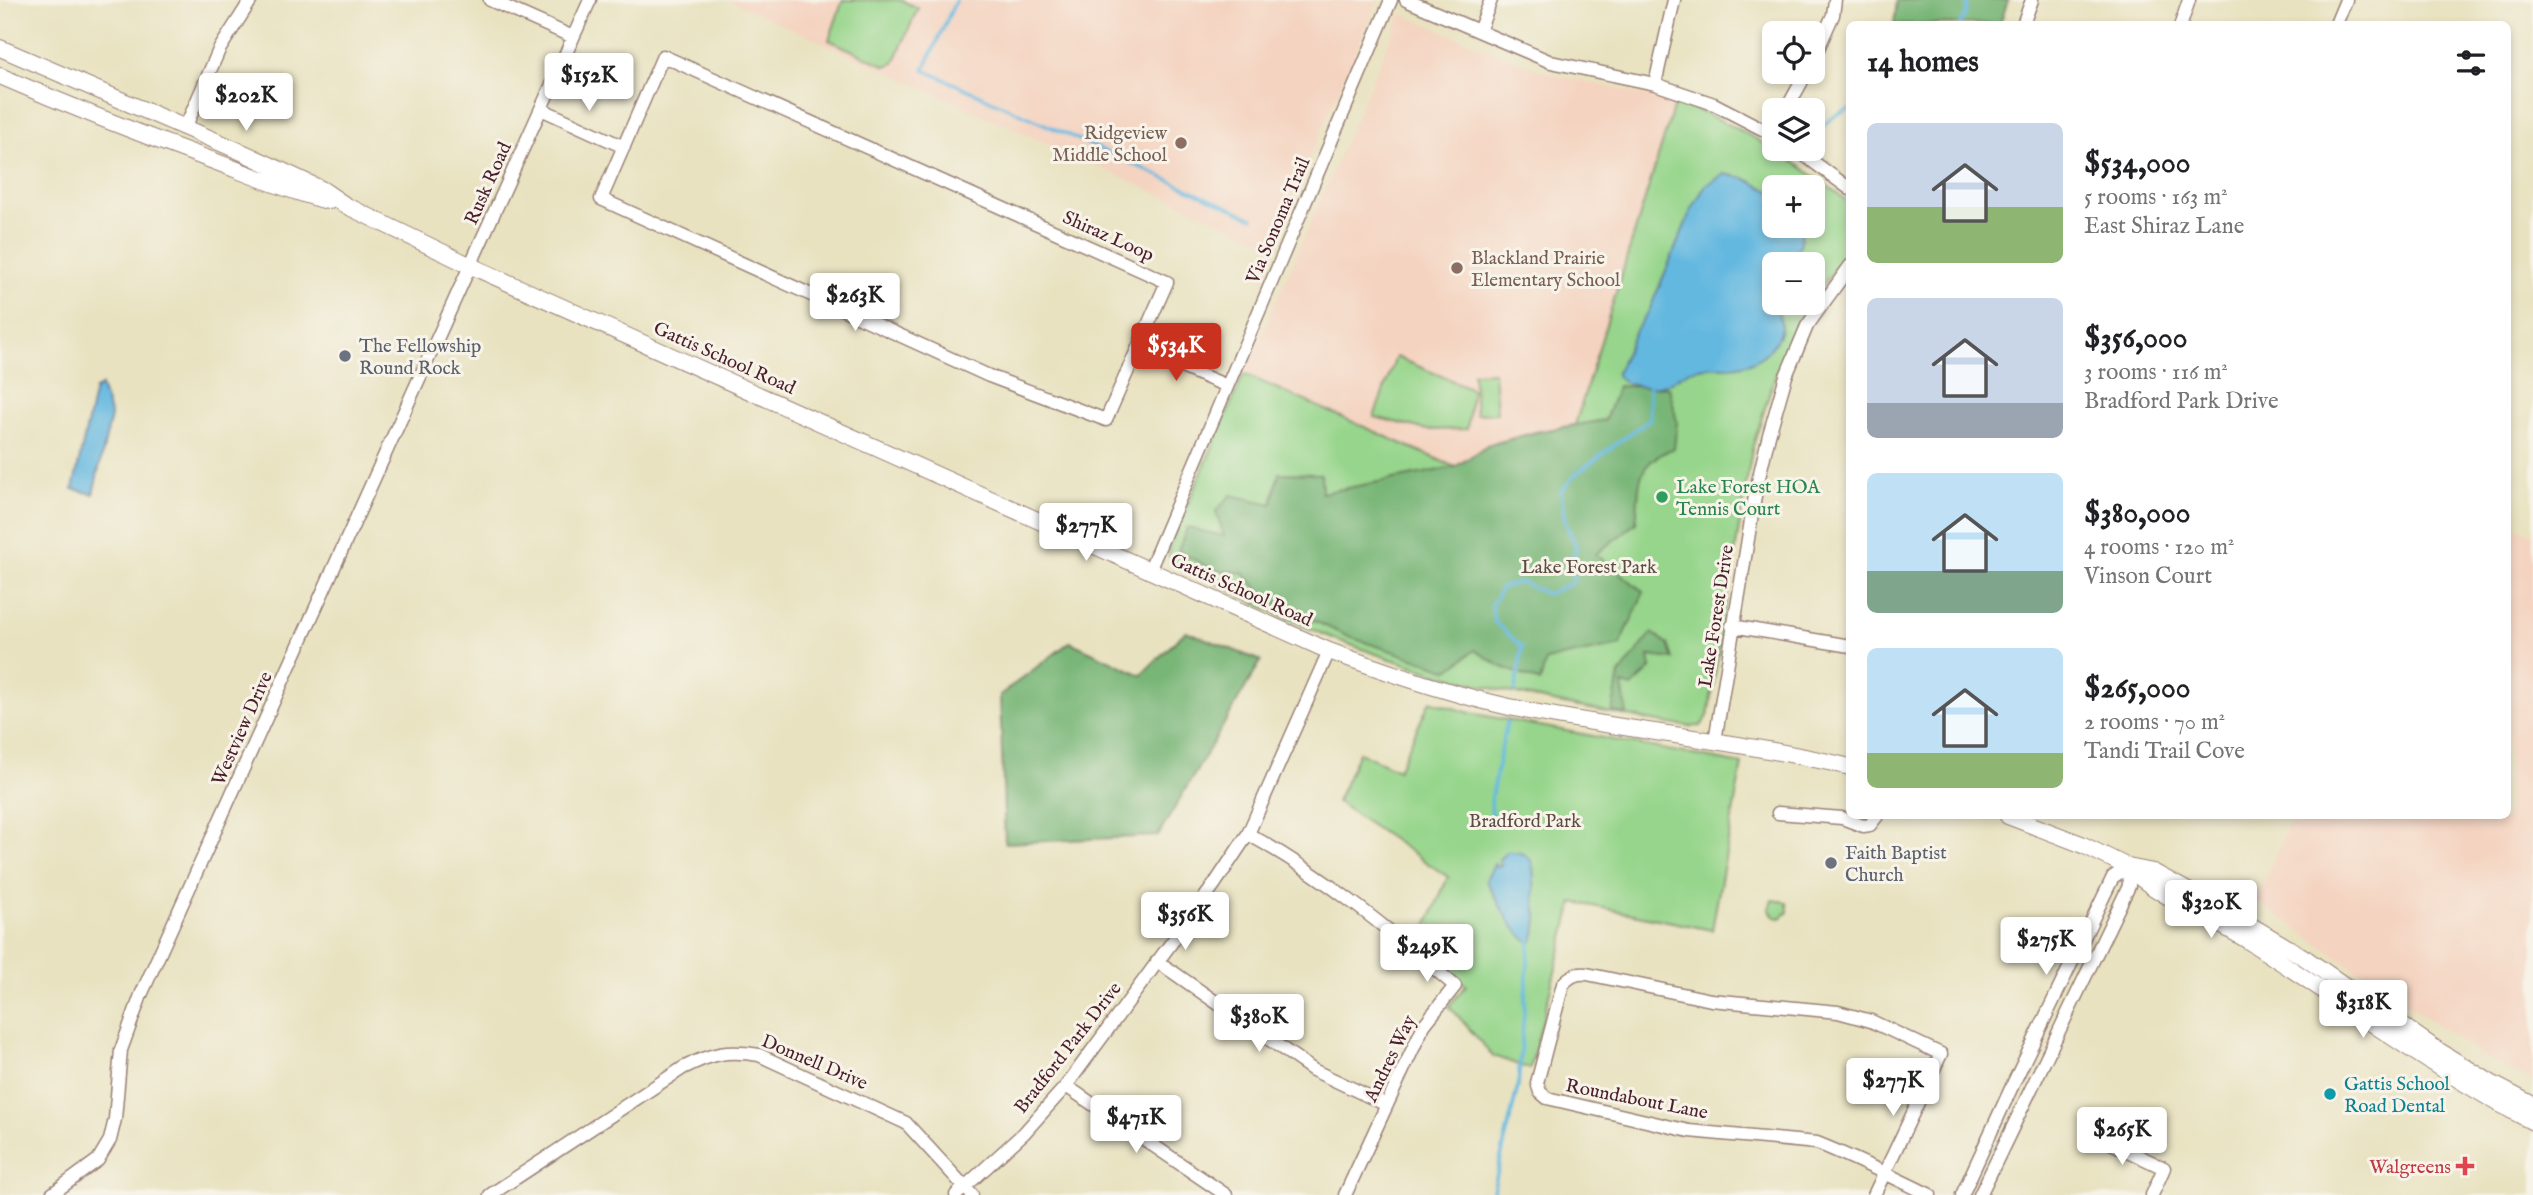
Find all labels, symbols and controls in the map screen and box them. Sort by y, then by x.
map controls [1762,21,1825,315]
button: locate [1762,21,1825,84]
text: 14 homes [1867,44,1979,82]
icon: filters [2452,44,2490,82]
pin: $152K [540,54,638,113]
text: $152K [561,61,617,90]
pin: $202K [197,74,295,133]
text: $202K [215,81,277,110]
button: layers [1762,98,1825,161]
place label: Ridgeview Middle School [1052,122,1168,168]
marker: Ridgeview Middle School [1173,135,1189,151]
street label: Rusk Road [460,138,518,229]
text: $534,000 [2084,145,2190,183]
icon: home [1923,151,2007,235]
street label: Via Sonoma Trail [1241,153,1317,289]
button: + [1762,175,1825,238]
text: 5 rooms · 163 m² [2084,183,2228,212]
street label: Shiraz Loop [1059,206,1158,268]
text: East Shiraz Lane [2084,212,2244,241]
place label: Blackland Prairie Elementary School [1471,247,1621,293]
button: − [1762,252,1825,315]
marker: Blackland Prairie Elementary School [1449,260,1465,276]
pin: $263K [806,274,904,333]
text: $263K [826,281,884,310]
street label: Gattis School Road [649,317,800,401]
text: $356,000 [2084,320,2187,358]
pin: $534K [1127,324,1225,383]
icon: home [1923,326,2007,410]
text: $534K [1147,331,1205,360]
place label: The Fellowship Round Rock [359,335,481,381]
marker: The Fellowship Round Rock [337,348,353,364]
text: 3 rooms · 116 m² [2084,358,2228,387]
text: Bradford Park Drive [2084,387,2278,416]
place label: Lake Forest HOA Tennis Court [1676,476,1821,522]
marker: Lake Forest HOA Tennis Court [1654,489,1670,505]
text: $380,000 [2084,495,2191,533]
icon: home [1923,501,2007,585]
pin: $277K [1037,504,1135,563]
text: $277K [1055,511,1117,540]
text: 4 rooms · 120 m² [2084,533,2234,562]
street label: Lake Forest Drive [1694,543,1740,689]
street label: Gattis School Road [1166,549,1317,633]
park label: Lake Forest Park [1521,556,1658,580]
text: Vinson Court [2084,562,2212,591]
street label: Westview Drive [207,668,279,789]
text: $265,000 [2084,670,2190,708]
icon: home [1923,676,2007,760]
text: 2 rooms · 70 m² [2084,708,2225,737]
text: Tandi Trail Cove [2084,737,2245,766]
park label: Bradford Park [1469,810,1582,834]
place label: Faith Baptist Church [1845,842,1947,888]
marker: Faith Baptist Church [1823,855,1839,871]
pin: $320K [2162,880,2260,940]
text: $320K [2181,888,2241,917]
pin: $356K [1136,892,1234,952]
text: $356K [1157,900,1213,929]
pin: $275K [1997,918,2095,977]
pin: $249K [1378,925,1476,984]
text: $275K [2017,925,2076,954]
text: $249K [1396,932,1458,961]
street label: Bradford Park Drive [1010,977,1128,1119]
pin: $318K [2314,981,2412,1040]
text: $318K [2335,988,2391,1017]
pin: $380K [1210,995,1308,1054]
text: $380K [1230,1002,1288,1031]
street label: Andres Way [1359,1011,1422,1107]
street label: Donnell Drive [757,1030,871,1096]
pin: $277K [1844,1058,1942,1118]
text: $277K [1862,1066,1924,1095]
place label: Gattis School Road Dental [2344,1073,2451,1119]
street label: Roundabout Lane [1564,1074,1710,1126]
marker: Gattis School Road Dental [2322,1086,2338,1102]
pin: $471K [1087,1096,1185,1155]
text: $471K [1106,1103,1166,1132]
pin: $265K [2073,1108,2171,1167]
text: $265K [2093,1115,2151,1144]
place label: Walgreens [2369,1156,2451,1180]
marker: Walgreens [2457,1158,2473,1174]

